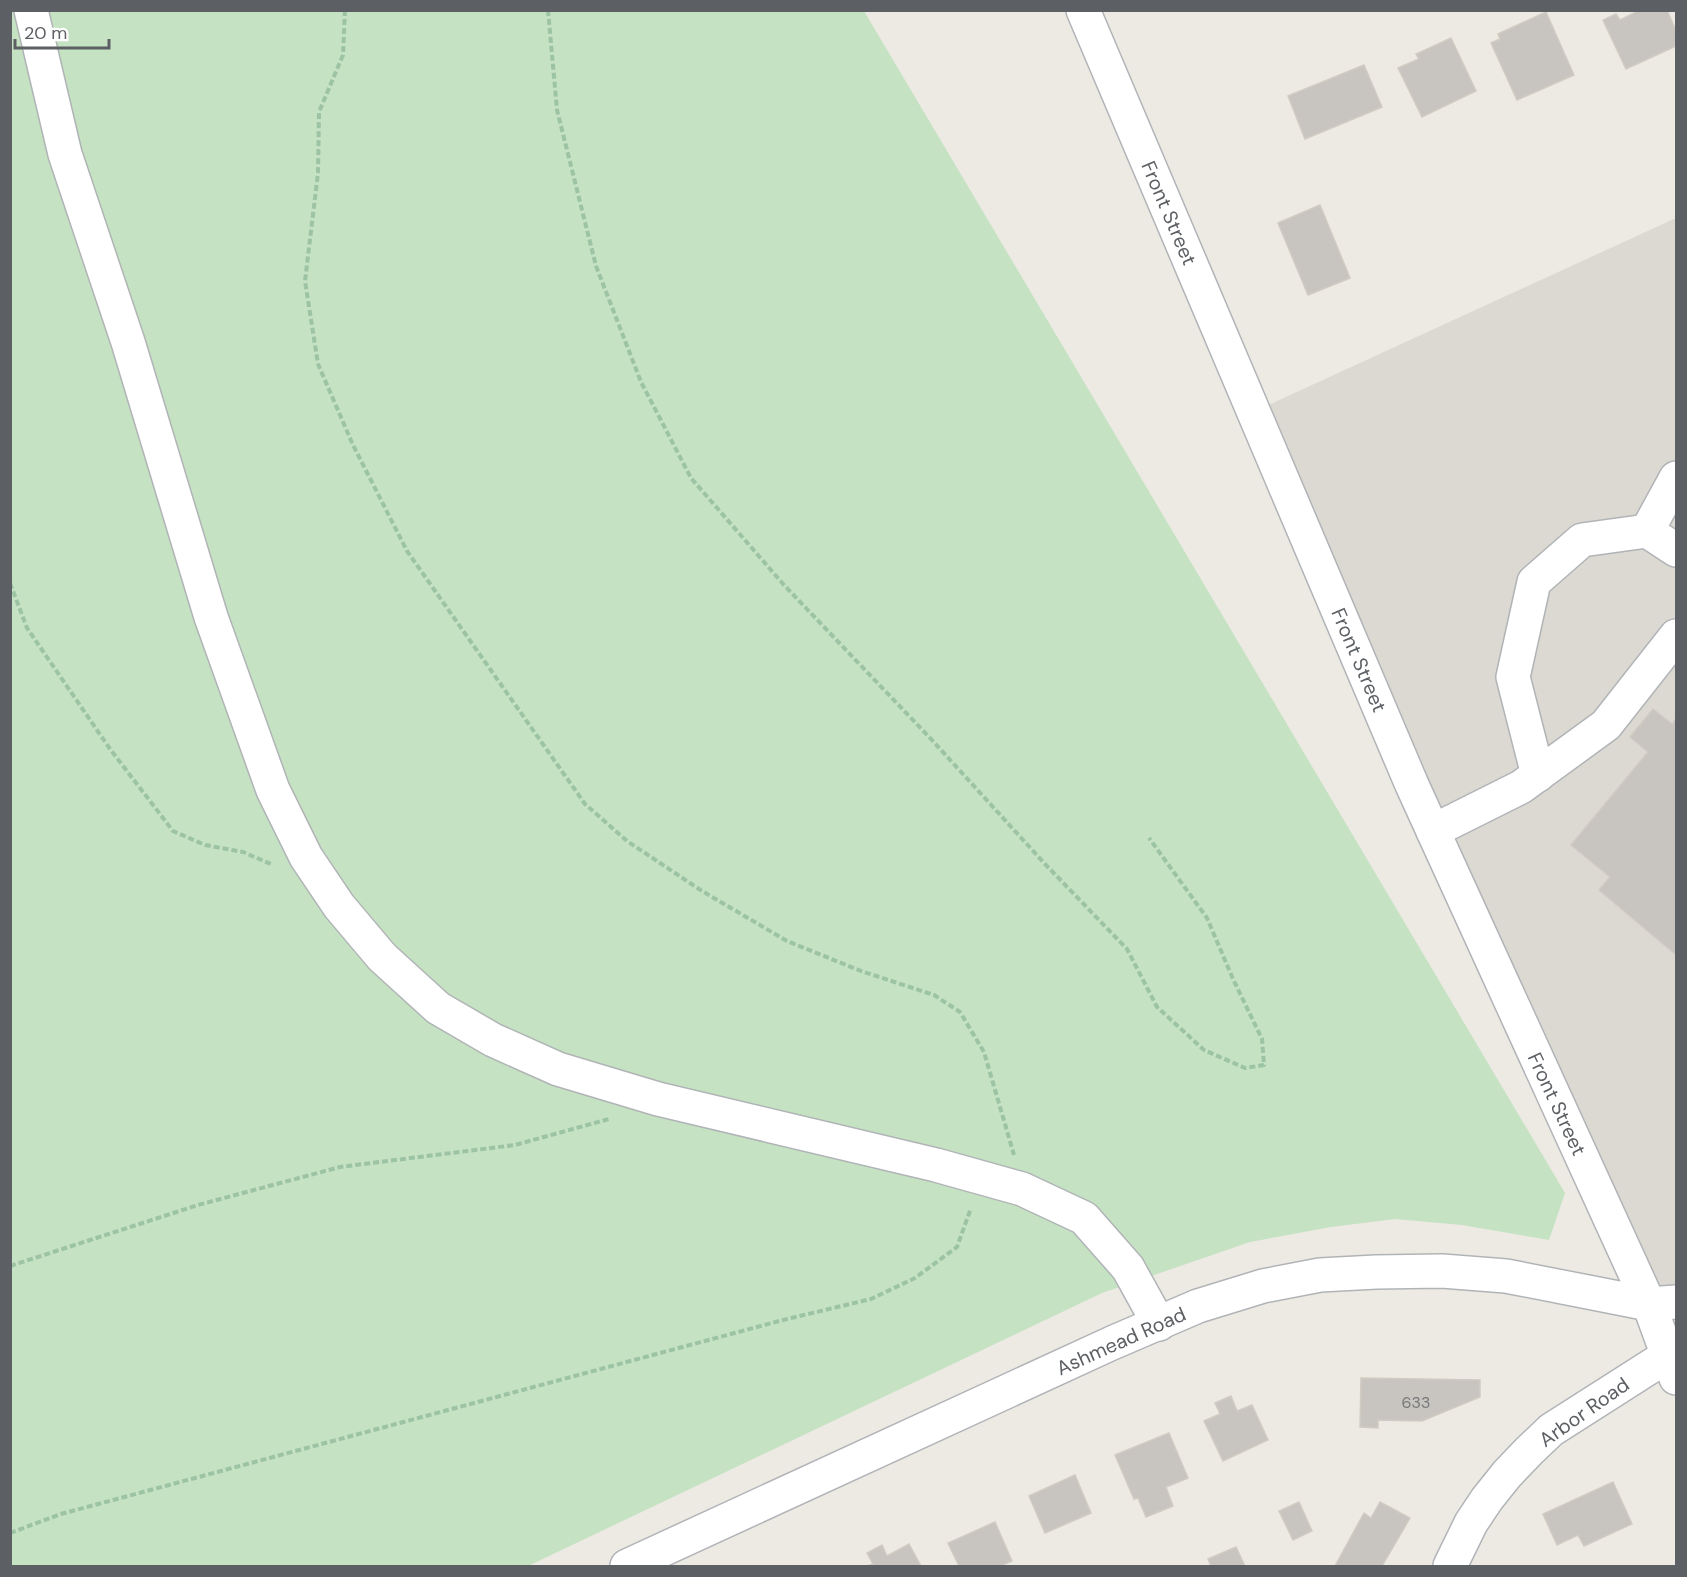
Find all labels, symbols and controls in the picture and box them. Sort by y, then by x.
scale bar [15,12,110,50]
text: 20 m [24,21,67,45]
street label: Front Street [1135,157,1203,269]
street label: Front Street [1325,604,1393,716]
street label: Front Street [1522,1048,1592,1160]
street label: Ashmead Road [1052,1301,1190,1381]
street label: Arbor Road [1534,1371,1634,1453]
house number: 633 [1402,1392,1430,1413]

